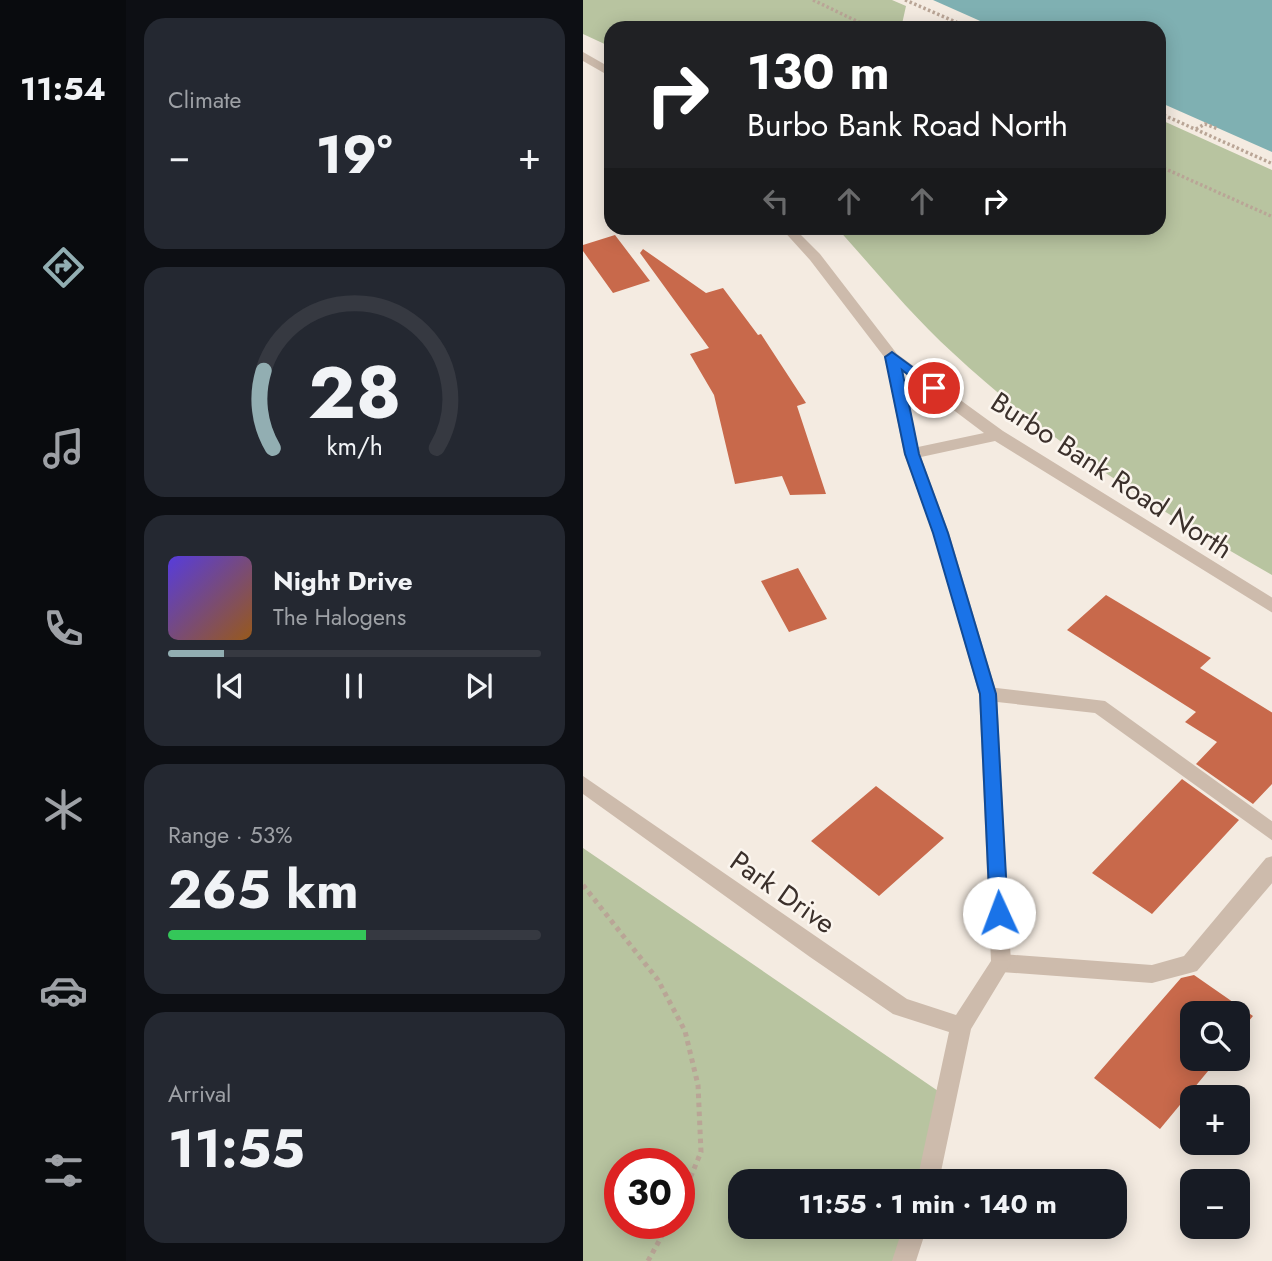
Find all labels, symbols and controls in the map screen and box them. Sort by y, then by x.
text: 130 m [747,37,890,107]
icon: right [632,49,723,140]
text: 11:54 [20,66,106,112]
text: Climate [168,83,241,117]
text: Burbo Bank Road North [747,102,1068,148]
text: 19° [316,117,392,193]
text: − [168,128,190,183]
text: + [518,128,541,183]
icon: left [757,182,795,220]
icon: ahead [830,182,868,220]
icon: ahead [903,182,941,220]
icon: right [976,182,1014,220]
icon: directions [39,243,88,292]
text: 28 [308,340,401,445]
pin [904,358,964,418]
icon: arrive [915,369,953,407]
street label: Burbo Bank Road North [983,382,1241,569]
icon: music [39,424,88,473]
text: km/h [326,428,383,464]
text: Night Drive [273,562,413,600]
text: The Halogens [273,600,406,634]
icon: phone [39,604,88,653]
icon: previous [211,667,249,705]
icon: pause [335,667,373,705]
icon: next [460,667,498,705]
icon: climate [39,785,88,834]
text: Range · 53% [168,818,292,852]
street label: Park Drive [722,841,844,944]
text: 265 km [168,852,359,928]
position arrow [962,876,1036,950]
icon: car [39,966,88,1015]
map controls [1180,1001,1250,1239]
button: search [1180,1001,1250,1071]
text: Arrival [168,1077,231,1111]
button: + [1180,1085,1250,1155]
text: 11:55 [168,1111,305,1187]
icon: filters [39,1146,88,1195]
speed limit sign: 30 [604,1148,695,1239]
button: − [1180,1169,1250,1239]
text: 11:55 · 1 min · 140 m [798,1185,1057,1223]

